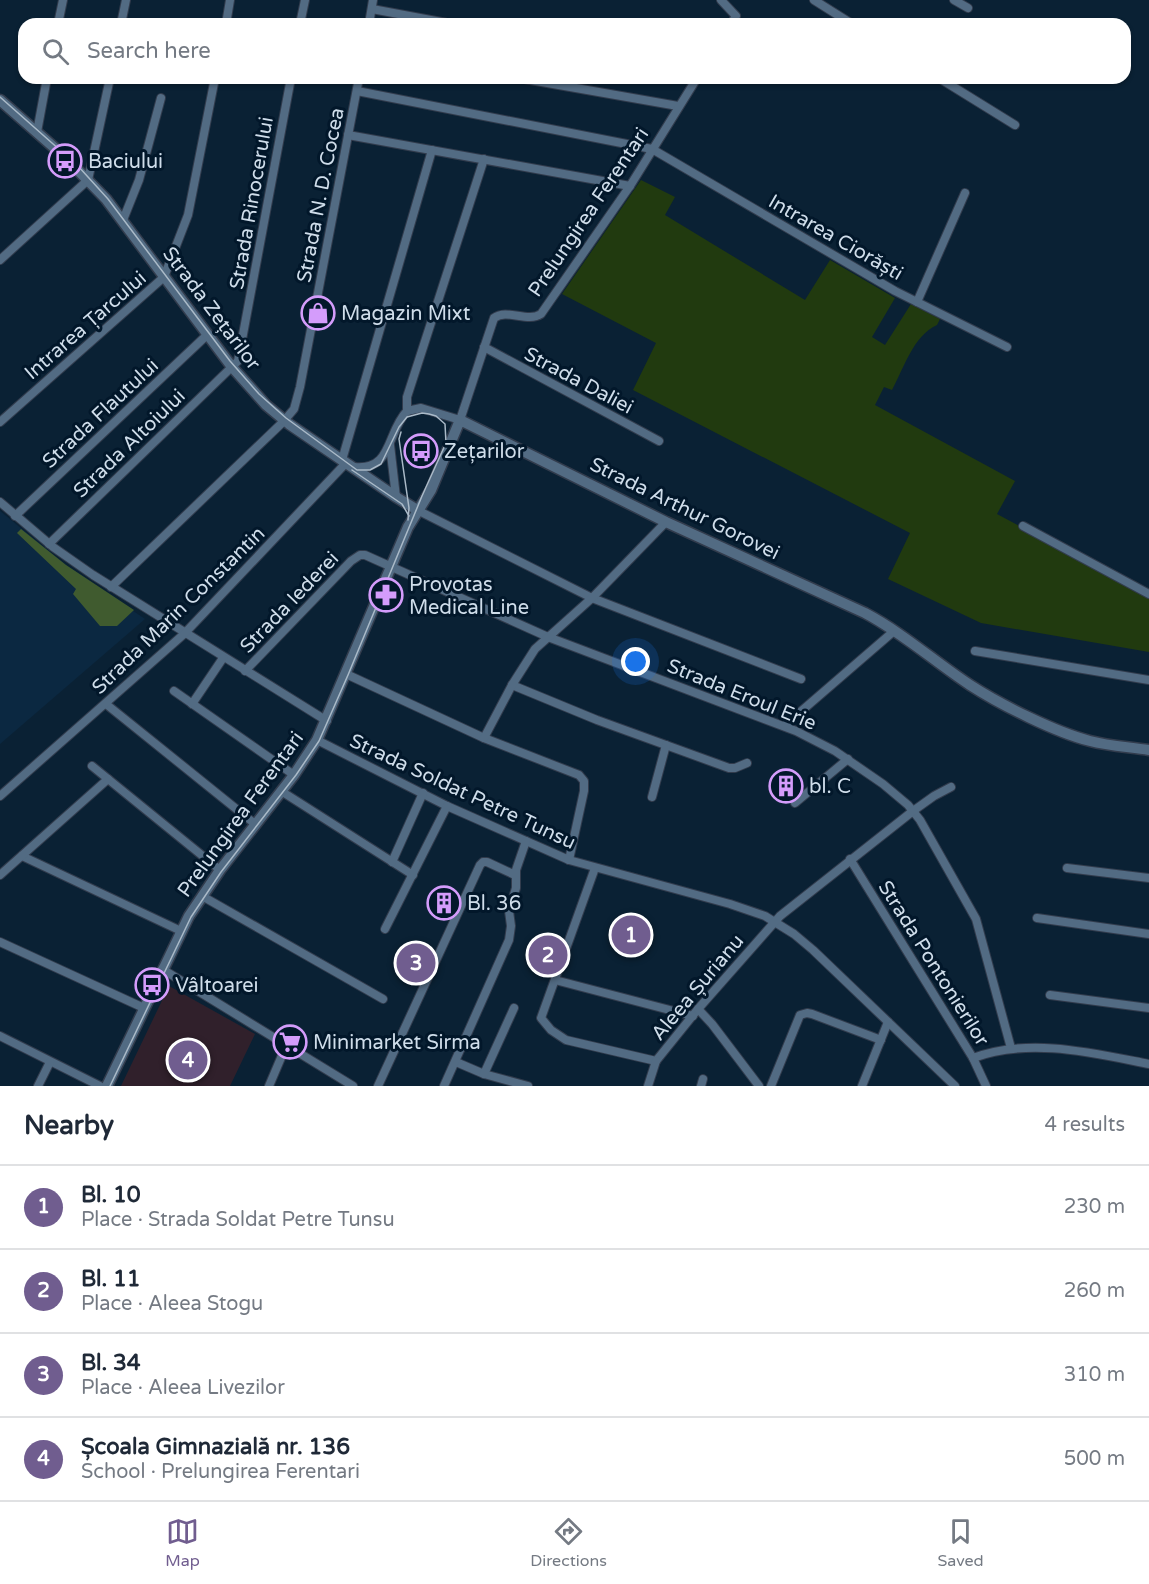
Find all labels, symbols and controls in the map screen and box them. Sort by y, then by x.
search box [18,18,1131,84]
icon: search [39,35,72,68]
text: Search here [87,38,211,64]
street label: Strada N. D. Cocea [292,106,350,285]
street label: Strada Rinocerului [225,115,279,291]
street label: Prelungirea Ferentari [523,123,654,302]
bus stop icon: Baciului [47,143,83,179]
place label: Baciului [88,150,163,174]
street label: Intrarea Ciorăști [764,190,907,286]
street label: Strada Zețarilor [157,242,265,375]
street label: Intrarea Țarcului [20,266,151,385]
shop icon: Magazin Mixt [300,295,336,331]
place label: Magazin Mixt [341,302,471,326]
street label: Strada Daliei [520,342,637,420]
street label: Strada Flautului [38,354,164,474]
street label: Strada Altoiului [69,384,191,503]
bus stop icon: Zețarilor [403,433,439,469]
place label: Zețarilor [444,440,525,464]
street label: Strada Arthur Gorovei [586,452,783,565]
street label: Strada Marin Constantin [87,522,270,700]
street label: Strada Iederei [235,547,344,658]
place label: Provotas Medical Line [409,573,529,620]
pharmacy icon: Provotas Medical Line [368,577,404,613]
your location [621,647,650,676]
street label: Strada Eroul Erie [664,654,820,736]
street label: Prelungirea Ferentari [173,727,309,902]
street label: Strada Soldat Petre Tunsu [346,729,579,855]
building icon: bl. C [768,768,804,804]
place label: bl. C [809,775,851,799]
street label: Strada Pontonierilor [873,876,994,1051]
building icon: Bl. 36 [426,885,462,921]
place label: Bl. 36 [467,892,521,916]
pin: 1 [612,912,650,958]
street label: Aleea Șurianu [646,930,749,1046]
pin: 2 [528,932,568,978]
pin: 3 [396,940,436,986]
bus stop icon: Vâltoarei [134,967,170,1003]
place label: Vâltoarei [175,974,259,998]
supermarket icon: Minimarket Sirma [272,1024,308,1060]
place label: Minimarket Sirma [313,1031,481,1055]
pin: 4 [168,1038,207,1082]
text: Nearby [24,1110,114,1141]
text: 4 results [1045,1113,1125,1137]
text: Bl. 10 [81,1182,141,1208]
text: 1 [37,1195,50,1219]
text: 230 m [1064,1195,1125,1219]
text: Place · Strada Soldat Petre Tunsu [81,1208,395,1232]
text: Bl. 11 [81,1266,141,1292]
text: 2 [37,1279,50,1303]
text: 260 m [1064,1279,1125,1303]
text: Place · Aleea Stogu [81,1292,263,1316]
text: Bl. 34 [81,1350,141,1376]
text: 3 [37,1363,50,1387]
text: 310 m [1064,1363,1125,1387]
text: Place · Aleea Livezilor [81,1376,285,1400]
text: Școala Gimnazială nr. 136 [81,1434,350,1460]
text: 4 [37,1447,50,1471]
text: 500 m [1064,1447,1125,1471]
text: School · Prelungirea Ferentari [81,1460,360,1484]
tab: Map [165,1515,200,1571]
tab: Directions [530,1515,607,1571]
tab: Saved [937,1515,984,1571]

